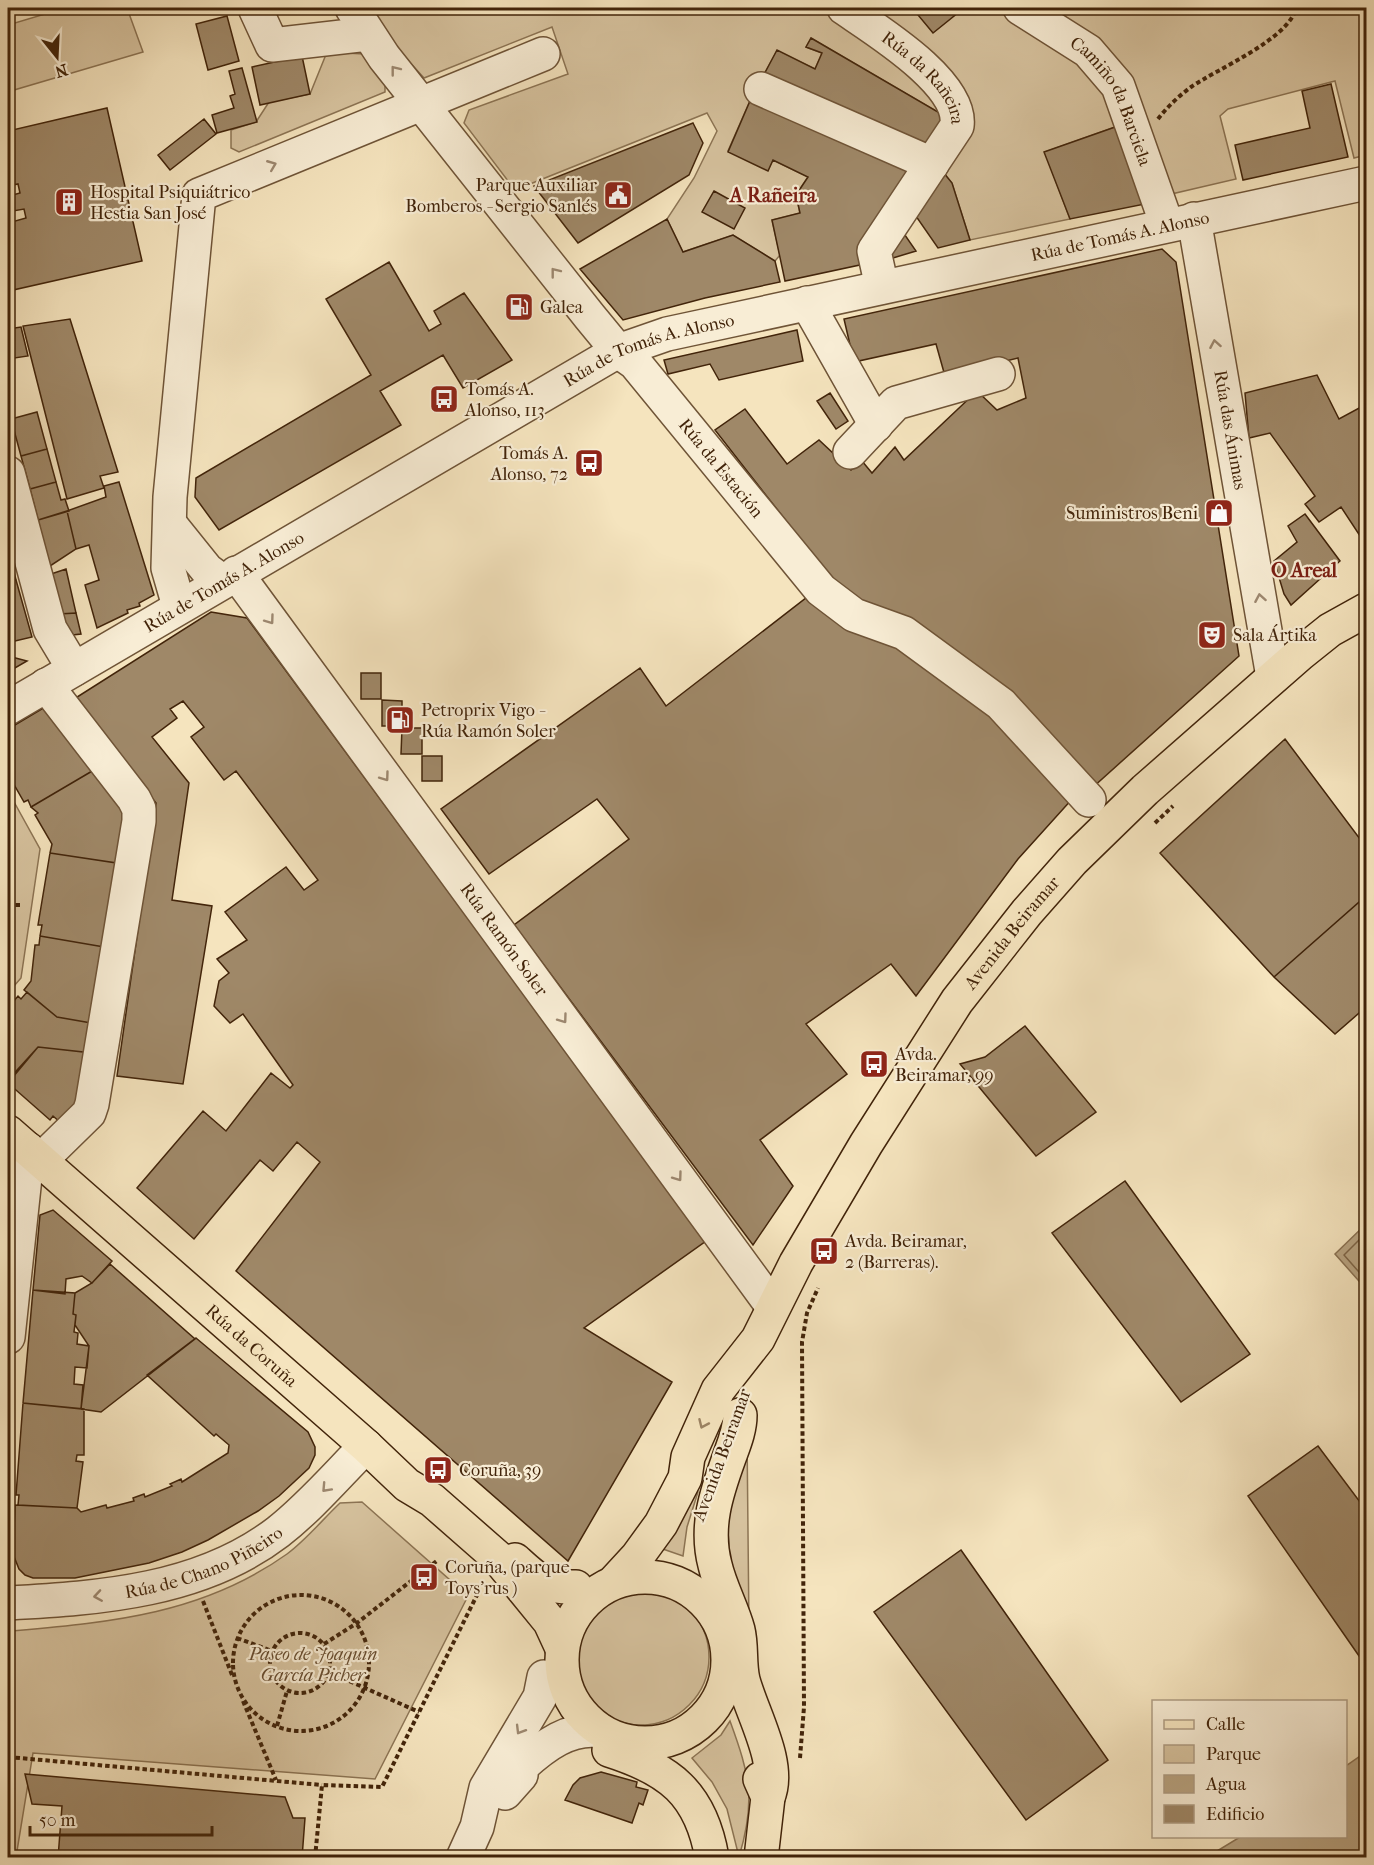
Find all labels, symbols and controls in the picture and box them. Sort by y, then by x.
north arrow [27,27,87,87]
street label: Rúa da Rañeira [878,27,968,126]
street label: Camiño da Barciela [1066,32,1156,169]
text: N [52,60,70,82]
one-way arrow [391,66,402,77]
one-way arrow [266,160,277,172]
place label: Parque Auxiliar Bomberos - Sergio Sanlés [405,175,597,217]
public building icon: Parque Auxiliar Bomberos - Sergio Sanlés [602,179,634,211]
place label: Hospital Psiquiátrico Hestia San José [90,182,250,224]
district label: A Rañeira [728,184,817,207]
building icon: Hospital Psiquiátrico Hestia San José [53,186,85,218]
street label: Rúa de Tomás A. Alonso [1029,207,1211,266]
one-way arrow [551,268,562,279]
fuel station icon: Galea [503,291,535,323]
place label: Galea [540,297,584,318]
street label: Rúa de Tomás A. Alonso [559,309,736,391]
one-way arrow [1209,339,1222,349]
street label: Rúa das Ánimas [1210,368,1251,492]
place label: Tomás A. Alonso, 113 [464,379,545,421]
bus stop icon: Tomás A. Alonso, 113 [428,383,460,415]
street label: Rúa da Estación [674,414,768,522]
place label: Tomás A. Alonso, 72 [490,443,568,485]
bus stop icon: Tomás A. Alonso, 72 [573,447,605,479]
shop icon: Suministros Beni [1203,497,1235,529]
place label: Suministros Beni [1066,503,1199,524]
street label: Rúa de Tomás A. Alonso [140,527,308,637]
district label: O Areal [1271,559,1338,582]
one-way arrow [1254,594,1266,603]
one-way arrow [263,613,274,624]
theatre icon: Sala Ártika [1196,619,1228,651]
place label: Sala Ártika [1233,624,1317,646]
place label: Petroprix Vigo - Rúa Ramón Soler [421,700,556,742]
fuel station icon: Petroprix Vigo - Rúa Ramón Soler [384,704,416,736]
one-way arrow [378,771,389,782]
street label: Avenida Beiramar [959,872,1064,994]
street label: Rúa Ramón Soler [456,879,553,1000]
one-way arrow [556,1013,567,1024]
place label: Avda. Beiramar, 99 [894,1044,994,1086]
bus stop icon: Avda. Beiramar, 99 [858,1048,890,1080]
one-way arrow [671,1170,682,1181]
place label: Avda. Beiramar, 2 (Barreras). [844,1231,967,1273]
bus stop icon: Avda. Beiramar, 2 (Barreras). [808,1235,840,1267]
street label: Rúa da Coruña [201,1300,302,1392]
street label: Avenida Beiramar [688,1386,756,1525]
one-way arrow [698,1417,710,1428]
bus stop icon: Coruña, 39 [422,1454,454,1486]
place label: Coruña, 39 [459,1460,541,1481]
one-way arrow [322,1481,333,1492]
street label: Rúa de Chano Piñeiro [123,1522,287,1603]
place label: Coruña, (parque Toys'rus ) [445,1557,570,1599]
bus stop icon: Coruña, (parque Toys'rus ) [408,1561,440,1593]
one-way arrow [94,1589,103,1601]
park label: Paseo de Joaquin García Picher [248,1644,377,1686]
legend [1152,1700,1347,1838]
text: Calle [1206,1714,1245,1735]
one-way arrow [516,1724,528,1734]
text: Parque [1206,1744,1261,1765]
text: Agua [1205,1774,1247,1795]
scale bar [30,1799,212,1837]
text: Edificio [1206,1804,1264,1825]
text: 50 m [39,1810,76,1831]

